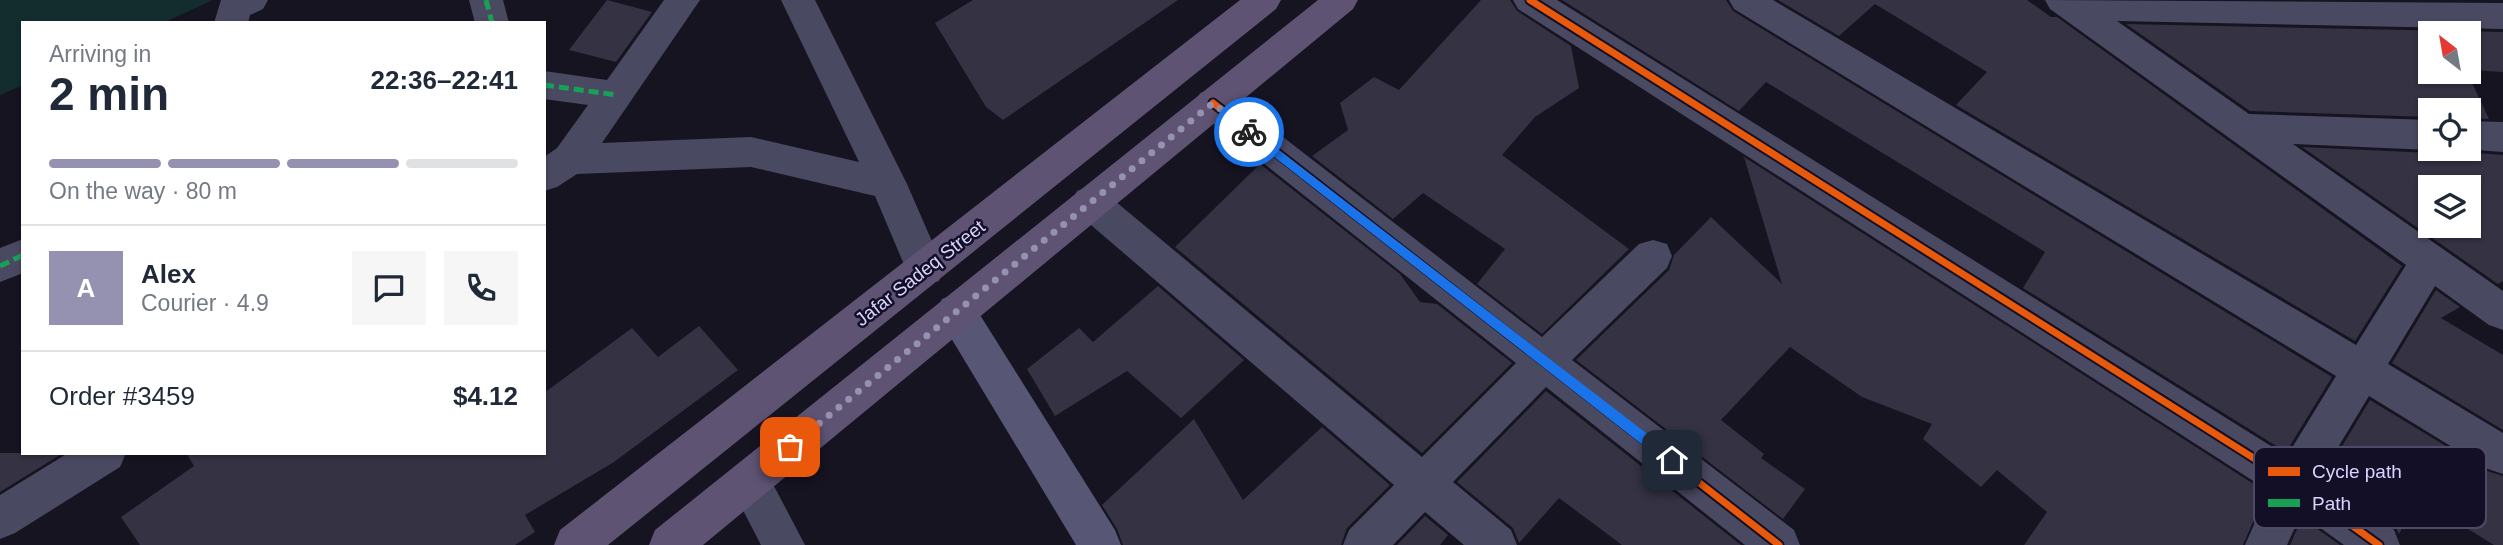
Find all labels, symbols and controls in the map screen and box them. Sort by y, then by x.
north arrow [2418,21,2482,84]
map controls [2418,21,2481,238]
text: Arriving in [49,41,151,67]
text: 22:36–22:41 [371,65,518,95]
text: 2 min [49,68,169,120]
courier [1214,97,1284,167]
button: locate [2418,98,2481,161]
icon: bike [1230,113,1268,151]
button: layers [2418,175,2481,238]
text: On the way · 80 m [49,178,237,204]
street label: Jafar Sadeq Street [851,216,989,330]
button: chat [352,251,426,325]
button: phone [444,251,518,325]
text: Alex [141,259,196,289]
text: A [77,273,95,303]
text: Courier · 4.9 [141,290,269,316]
text: Order #3459 [49,381,195,411]
text: $4.12 [453,381,518,411]
pin [760,417,820,477]
icon: bag [771,428,809,466]
pin [1642,430,1702,490]
icon: home [1653,441,1691,479]
legend [2254,447,2486,528]
text: Cycle path [2312,461,2402,482]
text: Path [2312,493,2351,514]

